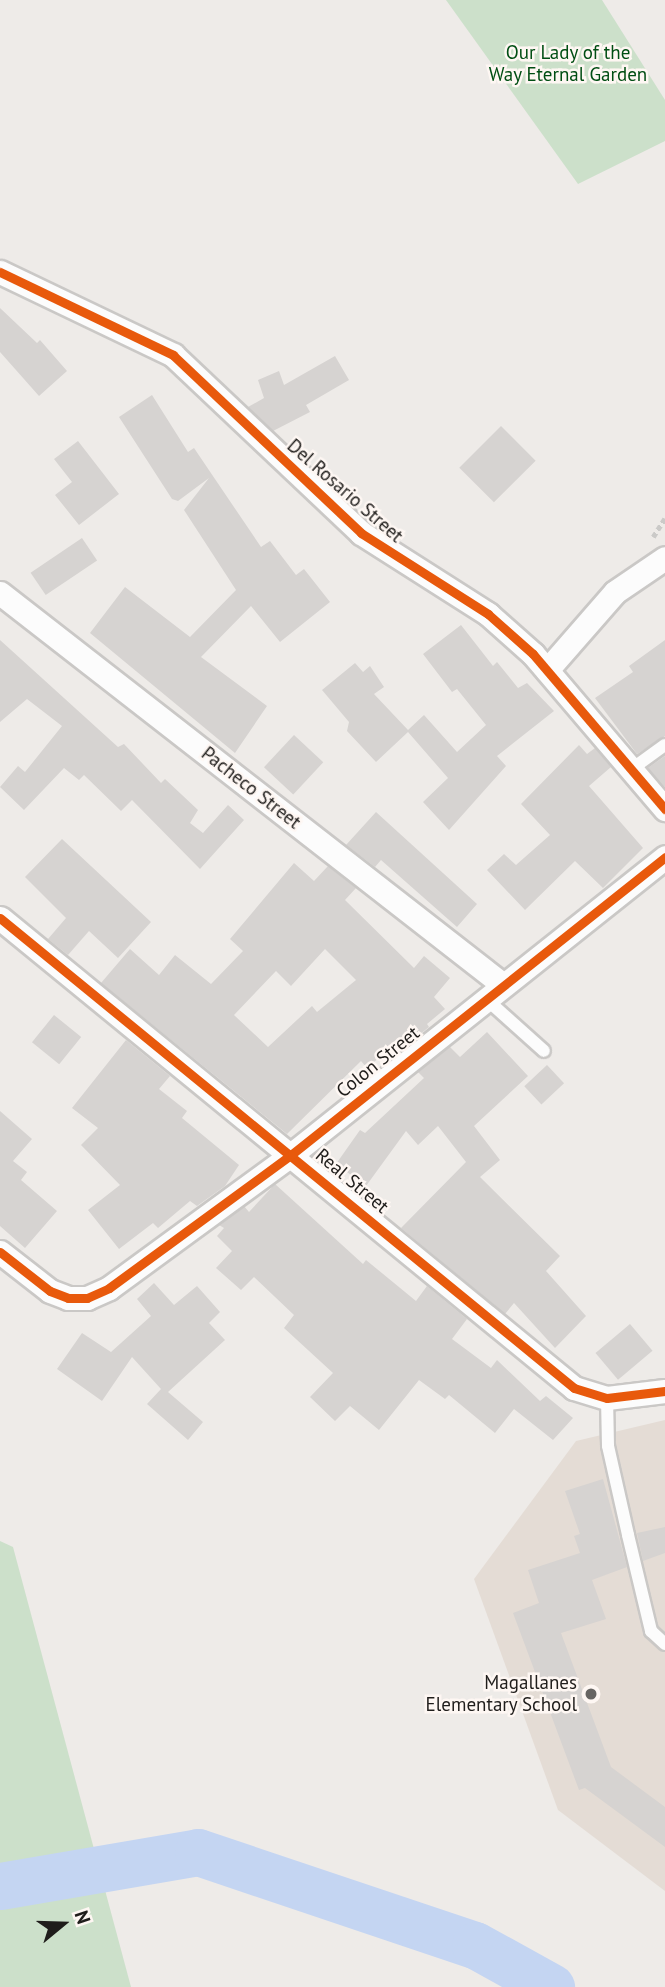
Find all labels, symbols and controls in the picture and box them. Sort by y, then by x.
park label: Our Lady of the Way Eternal Garden [488,42,648,86]
street label: Del Rosario Street [282,434,408,548]
street label: Pacheco Street [197,742,305,834]
street label: Colon Street [332,1022,424,1102]
street label: Real Street [311,1144,393,1218]
place label: Magallanes Elementary School [425,1672,577,1716]
marker: Magallanes Elementary School [583,1686,599,1702]
north arrow [28,1889,98,1959]
text: N [69,1907,96,1927]

